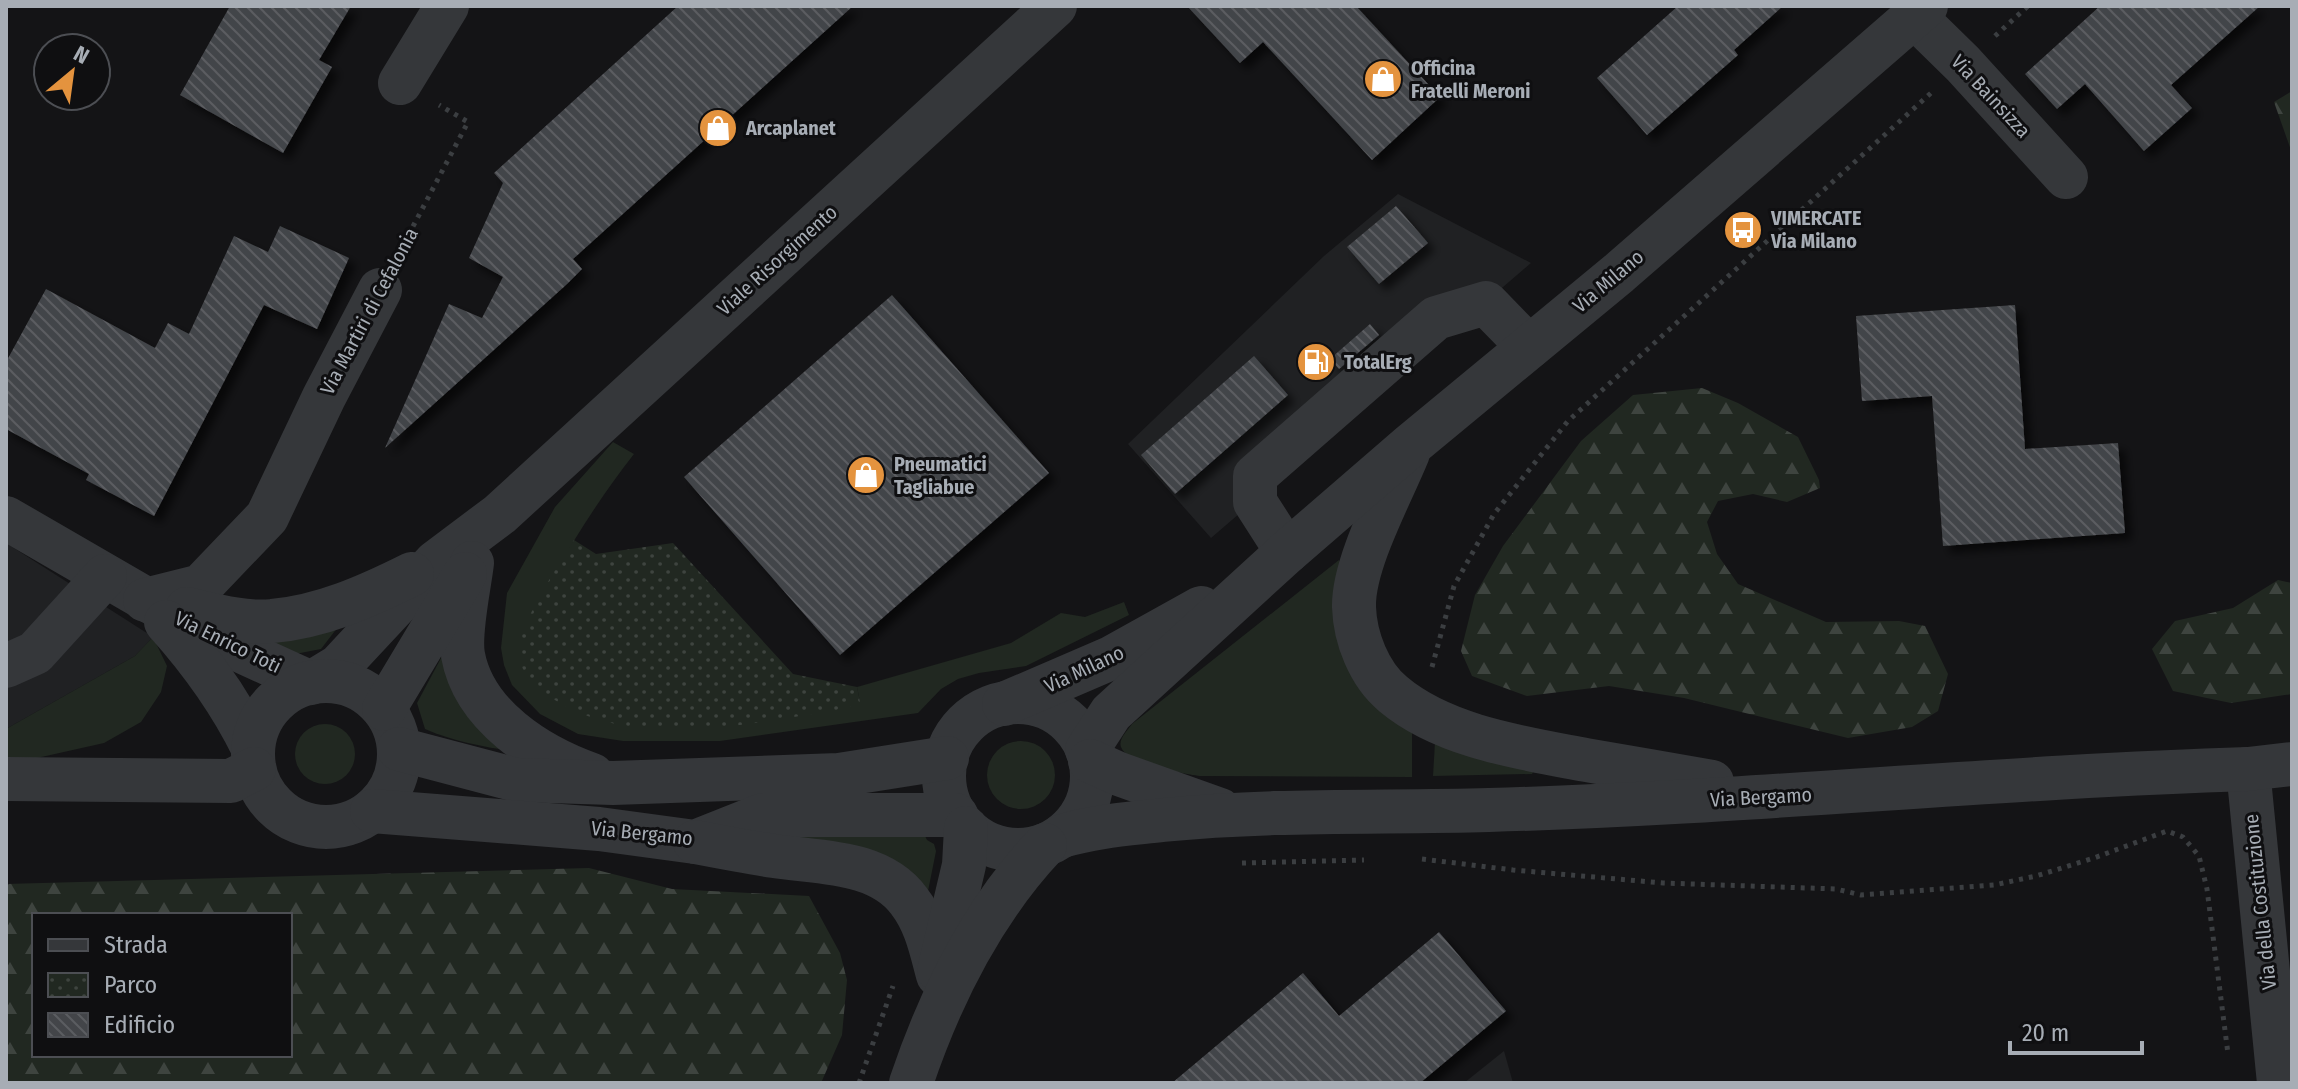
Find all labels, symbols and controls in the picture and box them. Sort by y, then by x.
north arrow [32,32,112,112]
text: N [69,40,94,70]
street label: Via Bainsizza [1946,49,2036,143]
place label: Officina Fratelli Meroni [1411,56,1531,103]
shop icon: Officina Fratelli Meroni [1362,58,1404,100]
shop icon: Arcaplanet [697,107,739,149]
place label: Arcaplanet [745,116,837,140]
street label: Viale Risorgimento [712,200,842,320]
place label: VIMERCATE Via Milano [1770,206,1861,253]
bus stop icon: VIMERCATE Via Milano [1722,209,1764,251]
street label: Via Martiri di Cefalonia [315,223,423,399]
street label: Via Milano [1568,244,1648,318]
fuel station icon: TotalErg [1295,341,1337,383]
place label: TotalErg [1344,350,1412,374]
place label: Pneumatici Tagliabue [894,452,987,499]
shop icon: Pneumatici Tagliabue [845,454,887,496]
street label: Via Enrico Toti [171,606,285,678]
street label: Via Milano [1040,640,1128,698]
street label: Via Bergamo [1709,782,1813,812]
street label: Via della Costituzione [2239,813,2281,991]
street label: Via Bergamo [590,816,694,850]
legend [32,913,292,1057]
text: Strada [104,931,168,959]
text: Parco [104,971,157,999]
scale bar [2010,1005,2142,1055]
text: Edificio [104,1011,175,1039]
text: 20 m [2022,1019,2069,1047]

